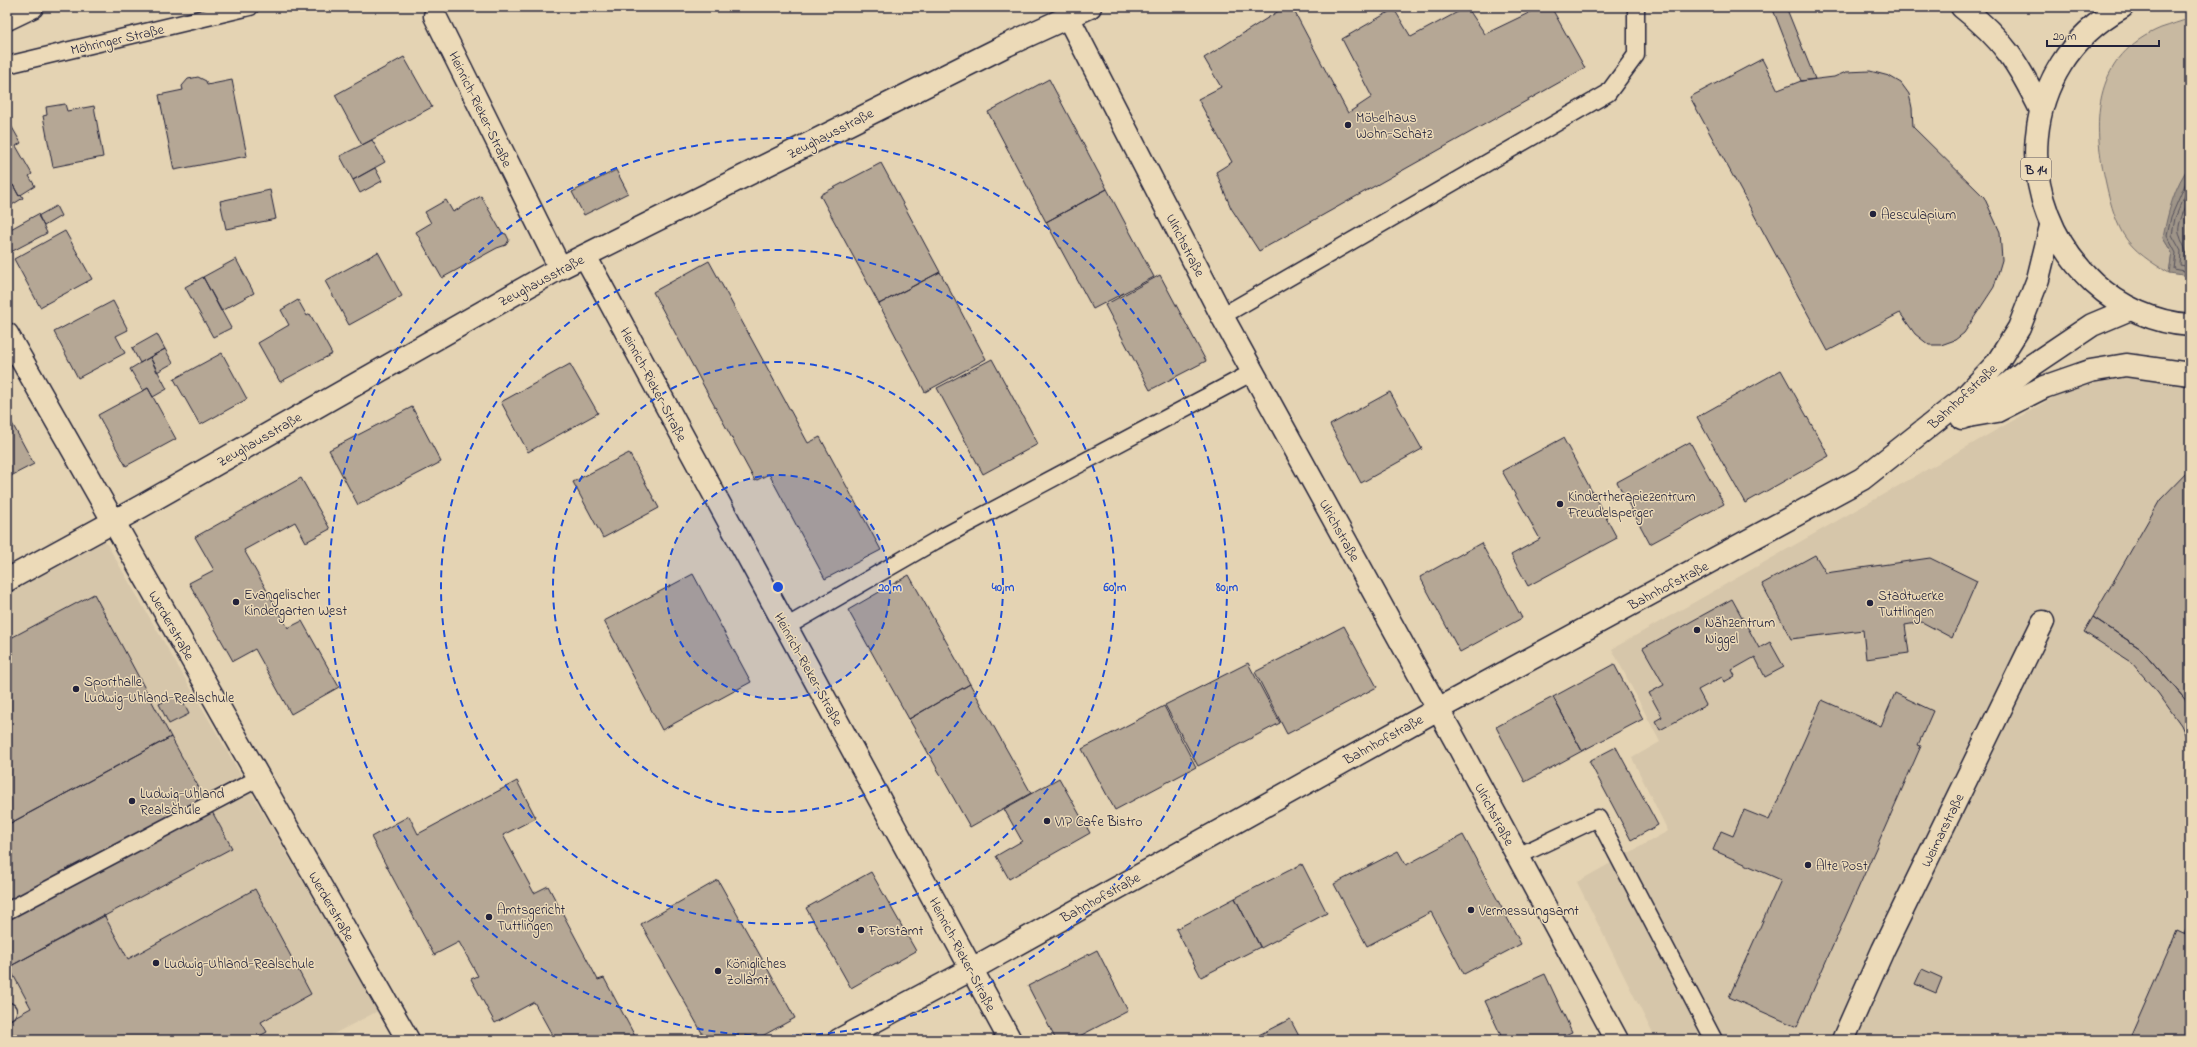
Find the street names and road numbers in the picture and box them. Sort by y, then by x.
street label: Möhringer Straße [69,19,167,62]
street label: Heinrich-Rieker-Straße [442,48,517,172]
street label: Zeughausstraße [784,103,879,166]
road number: B 14 [2021,158,2051,180]
street label: Ulrichstraße [1160,211,1210,282]
street label: Zeughausstraße [495,250,589,314]
street label: Heinrich-Rieker-Straße [614,324,692,446]
street label: Bahnhofstraße [1923,359,2003,436]
street label: Zeughausstraße [214,407,307,474]
street label: Ulrichstraße [1313,496,1365,566]
street label: Bahnhofstraße [1624,556,1713,617]
street label: Werderstraße [142,587,199,665]
street label: Heinrich-Rieker-Straße [768,609,848,731]
street label: Bahnhofstraße [1339,709,1428,771]
street label: Ulrichstraße [1468,780,1519,850]
street label: Weimarstraße [1916,790,1971,871]
street label: Bahnhofstraße [1056,867,1145,929]
street label: Werderstraße [302,868,359,946]
street label: Heinrich-Rieker-Straße [923,894,1001,1016]

